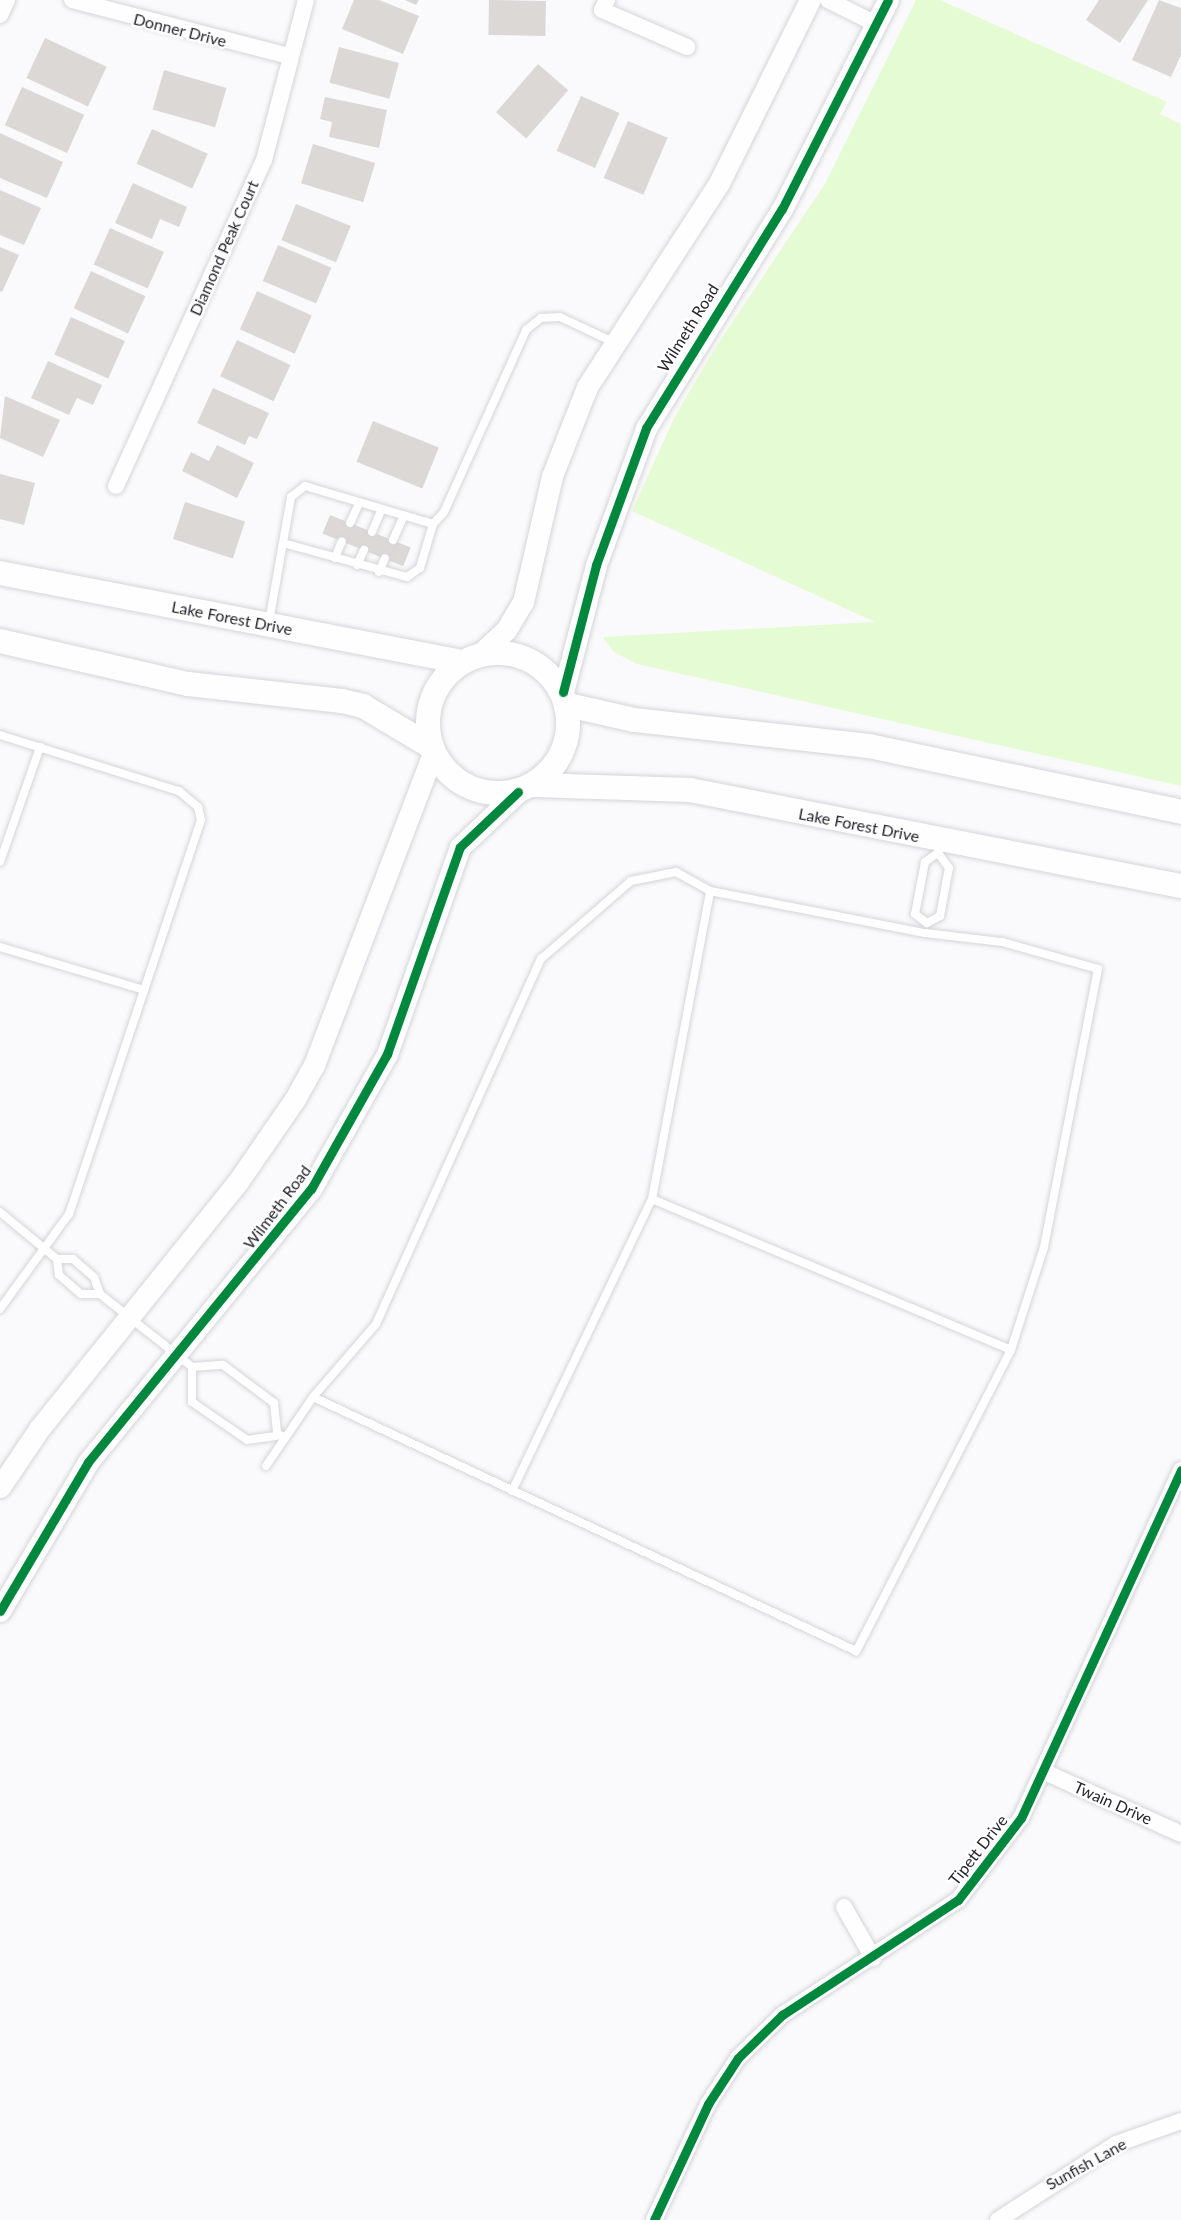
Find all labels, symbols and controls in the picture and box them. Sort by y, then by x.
street label: Donner Drive [131,9,229,51]
street label: Diamond Peak Court [186,177,262,319]
street label: Wilmeth Road [653,281,723,375]
street label: Lake Forest Drive [170,597,294,639]
street label: Lake Forest Drive [797,804,921,846]
street label: Wilmeth Road [239,1161,315,1253]
street label: Twain Drive [1071,1777,1155,1829]
street label: Tipett Drive [945,1811,1011,1889]
street label: Sunfish Lane [1042,2134,1130,2194]

